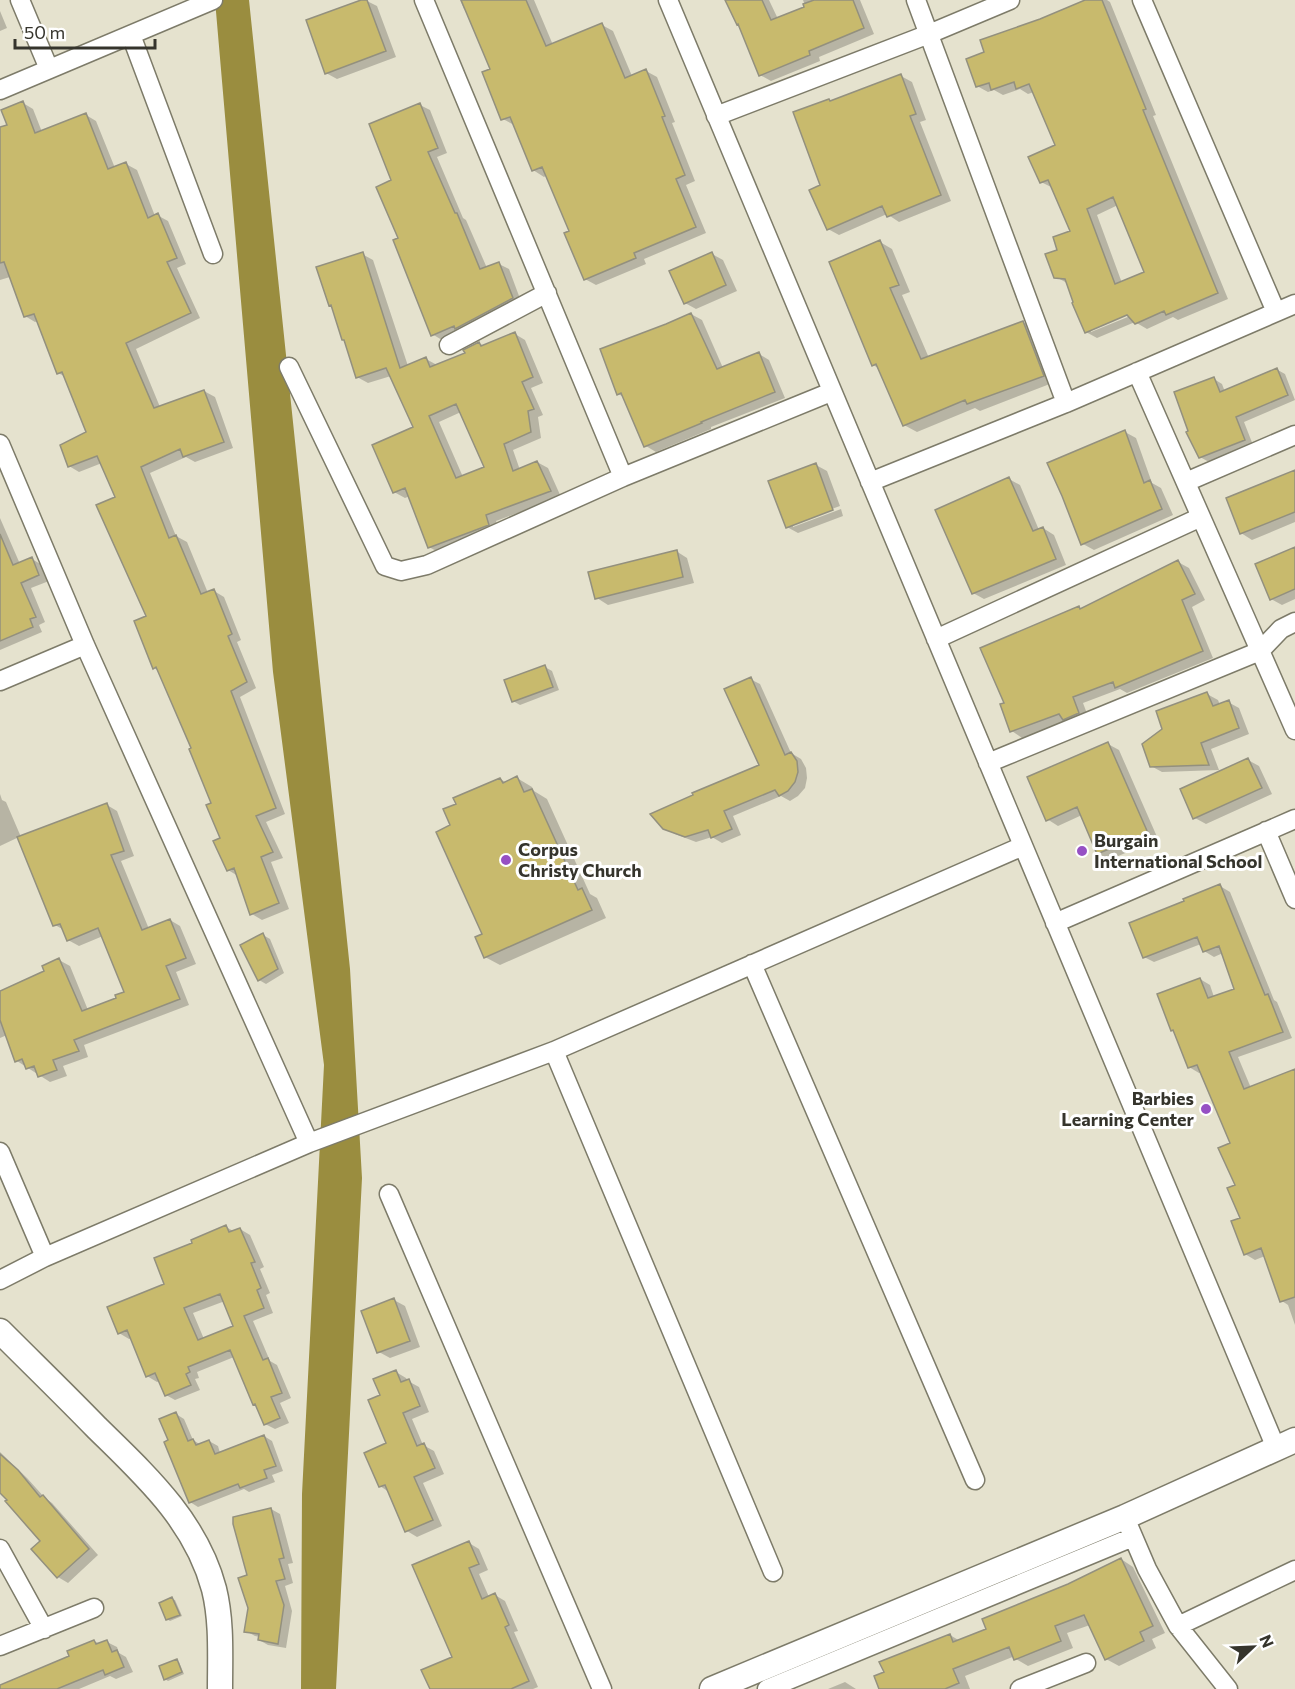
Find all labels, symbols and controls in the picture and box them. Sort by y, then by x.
scale bar [15,12,154,50]
text: 50 m [24,21,65,43]
place label: Burgain International School [1094,829,1262,872]
place label: Corpus Christy Church [518,838,642,881]
marker: Burgain International School [1075,844,1089,858]
marker: Corpus Christy Church [499,853,513,867]
place label: Barbies Learning Center [1061,1087,1195,1130]
marker: Barbies Learning Center [1199,1102,1213,1116]
north arrow [1223,1617,1283,1677]
text: N [1256,1632,1278,1650]

